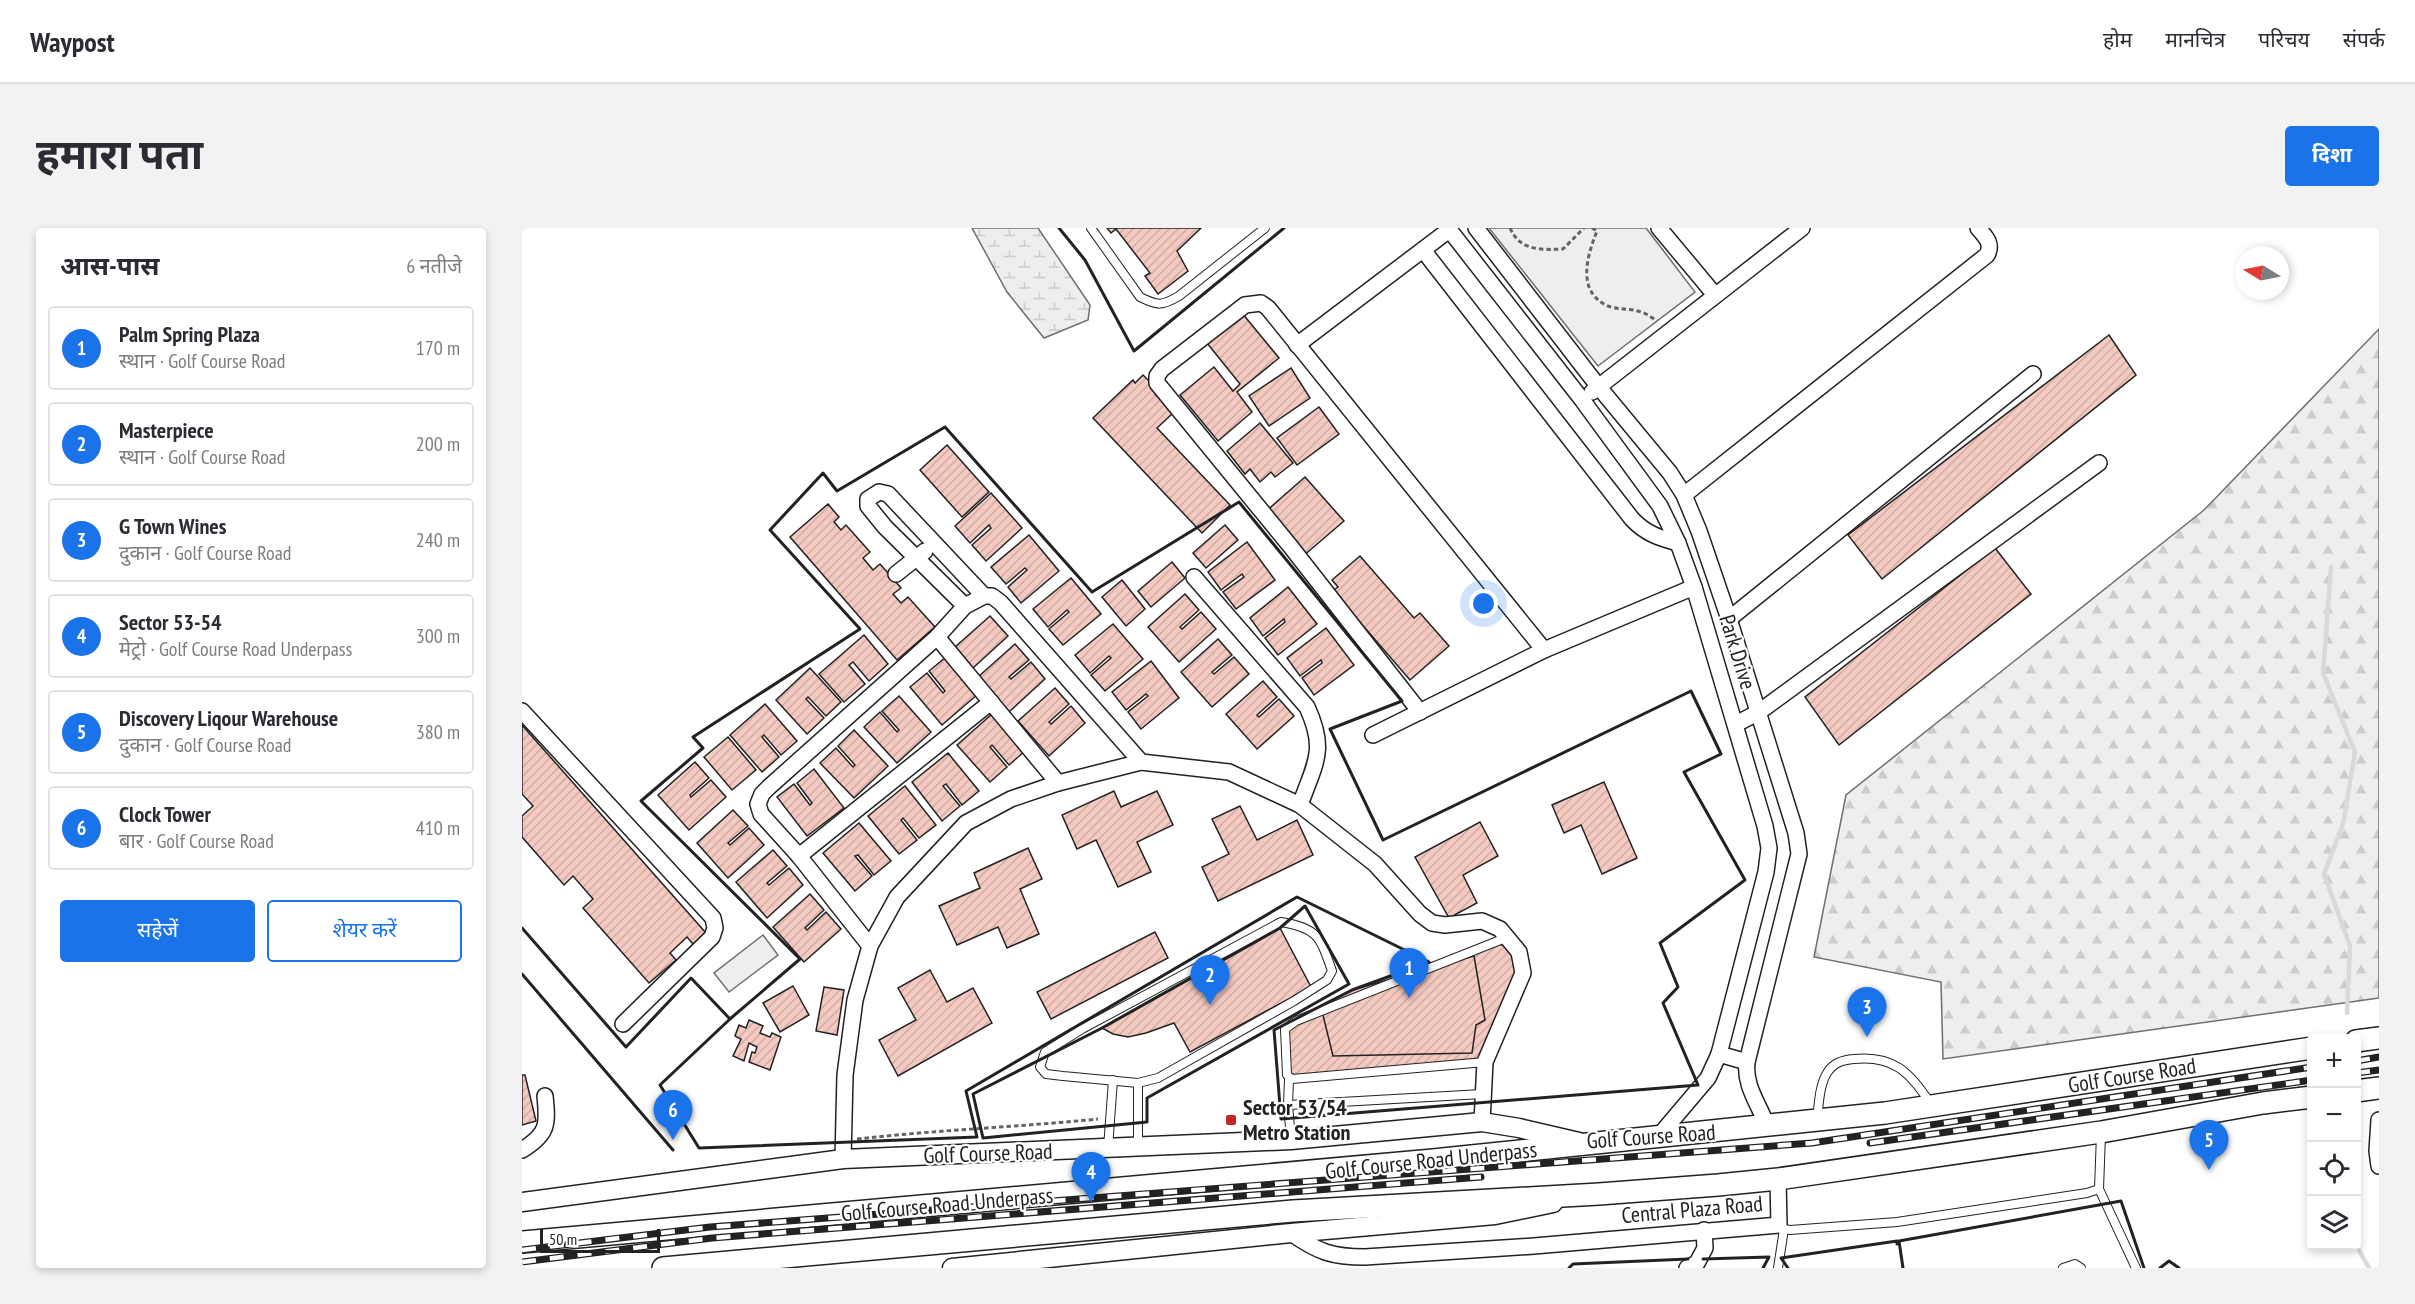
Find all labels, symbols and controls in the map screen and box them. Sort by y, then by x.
text: Waypost [30,23,115,60]
text: होम [2103,26,2132,53]
text: मानचित्र [2165,26,2225,53]
text: परिचय [2258,26,2310,53]
text: संपर्क [2343,26,2385,53]
text: हमारा पता [36,126,203,181]
button: दिशा [2285,126,2379,186]
north arrow [2235,246,2289,300]
text: आस-पास [60,249,160,282]
text: 6 नतीजे [406,253,462,279]
text: Palm Spring Plaza [119,320,260,348]
text: 1 [77,335,86,361]
text: 170 m [416,335,460,361]
text: स्थान · Golf Course Road [119,348,285,374]
text: Masterpiece [119,416,214,444]
text: 2 [77,431,86,457]
text: 200 m [416,431,460,457]
text: स्थान · Golf Course Road [119,444,285,470]
text: G Town Wines [119,512,226,540]
text: 3 [77,527,86,553]
text: 240 m [416,527,460,553]
text: दुकान · Golf Course Road [119,540,291,566]
your location [1469,589,1498,618]
text: Sector 53-54 [119,608,222,636]
street label: Park Drive [1713,611,1763,693]
text: 4 [77,623,86,649]
text: 300 m [416,623,460,649]
text: मेट्रो · Golf Course Road Underpass [119,636,352,662]
text: Discovery Liqour Warehouse [119,704,338,732]
text: 5 [77,719,86,745]
text: 380 m [416,719,460,745]
text: दुकान · Golf Course Road [119,732,291,758]
text: Clock Tower [119,800,211,828]
text: 6 [77,815,86,841]
text: 410 m [416,815,460,841]
text: बार · Golf Course Road [119,828,274,854]
button: सहेजें [60,900,255,962]
button: शेयर करें [267,900,462,962]
pin: 1 [1390,948,1428,998]
pin: 2 [1190,956,1230,1005]
pin: 3 [1848,988,1886,1037]
map controls [2307,1034,2361,1250]
button: + [2307,1034,2361,1088]
street label: Golf Course Road [2066,1051,2198,1099]
button: − [2307,1088,2361,1142]
pin: 6 [654,1090,692,1140]
place label: Sector 53/54 Metro Station [1243,1093,1350,1146]
marker: Sector 53/54 Metro Station [1224,1113,1238,1127]
street label: Golf Course Road [1586,1118,1716,1154]
pin: 5 [2190,1120,2228,1170]
street label: Golf Course Road Underpass [1324,1135,1538,1185]
street label: Golf Course Road [923,1137,1053,1169]
button: locate [2307,1142,2361,1196]
pin: 4 [1072,1152,1110,1202]
street label: Golf Course Road Underpass [840,1181,1054,1227]
street label: Central Plaza Road [1620,1189,1764,1229]
button: layers [2307,1196,2361,1250]
scale bar [540,1226,660,1254]
text: 50 m [549,1229,577,1249]

